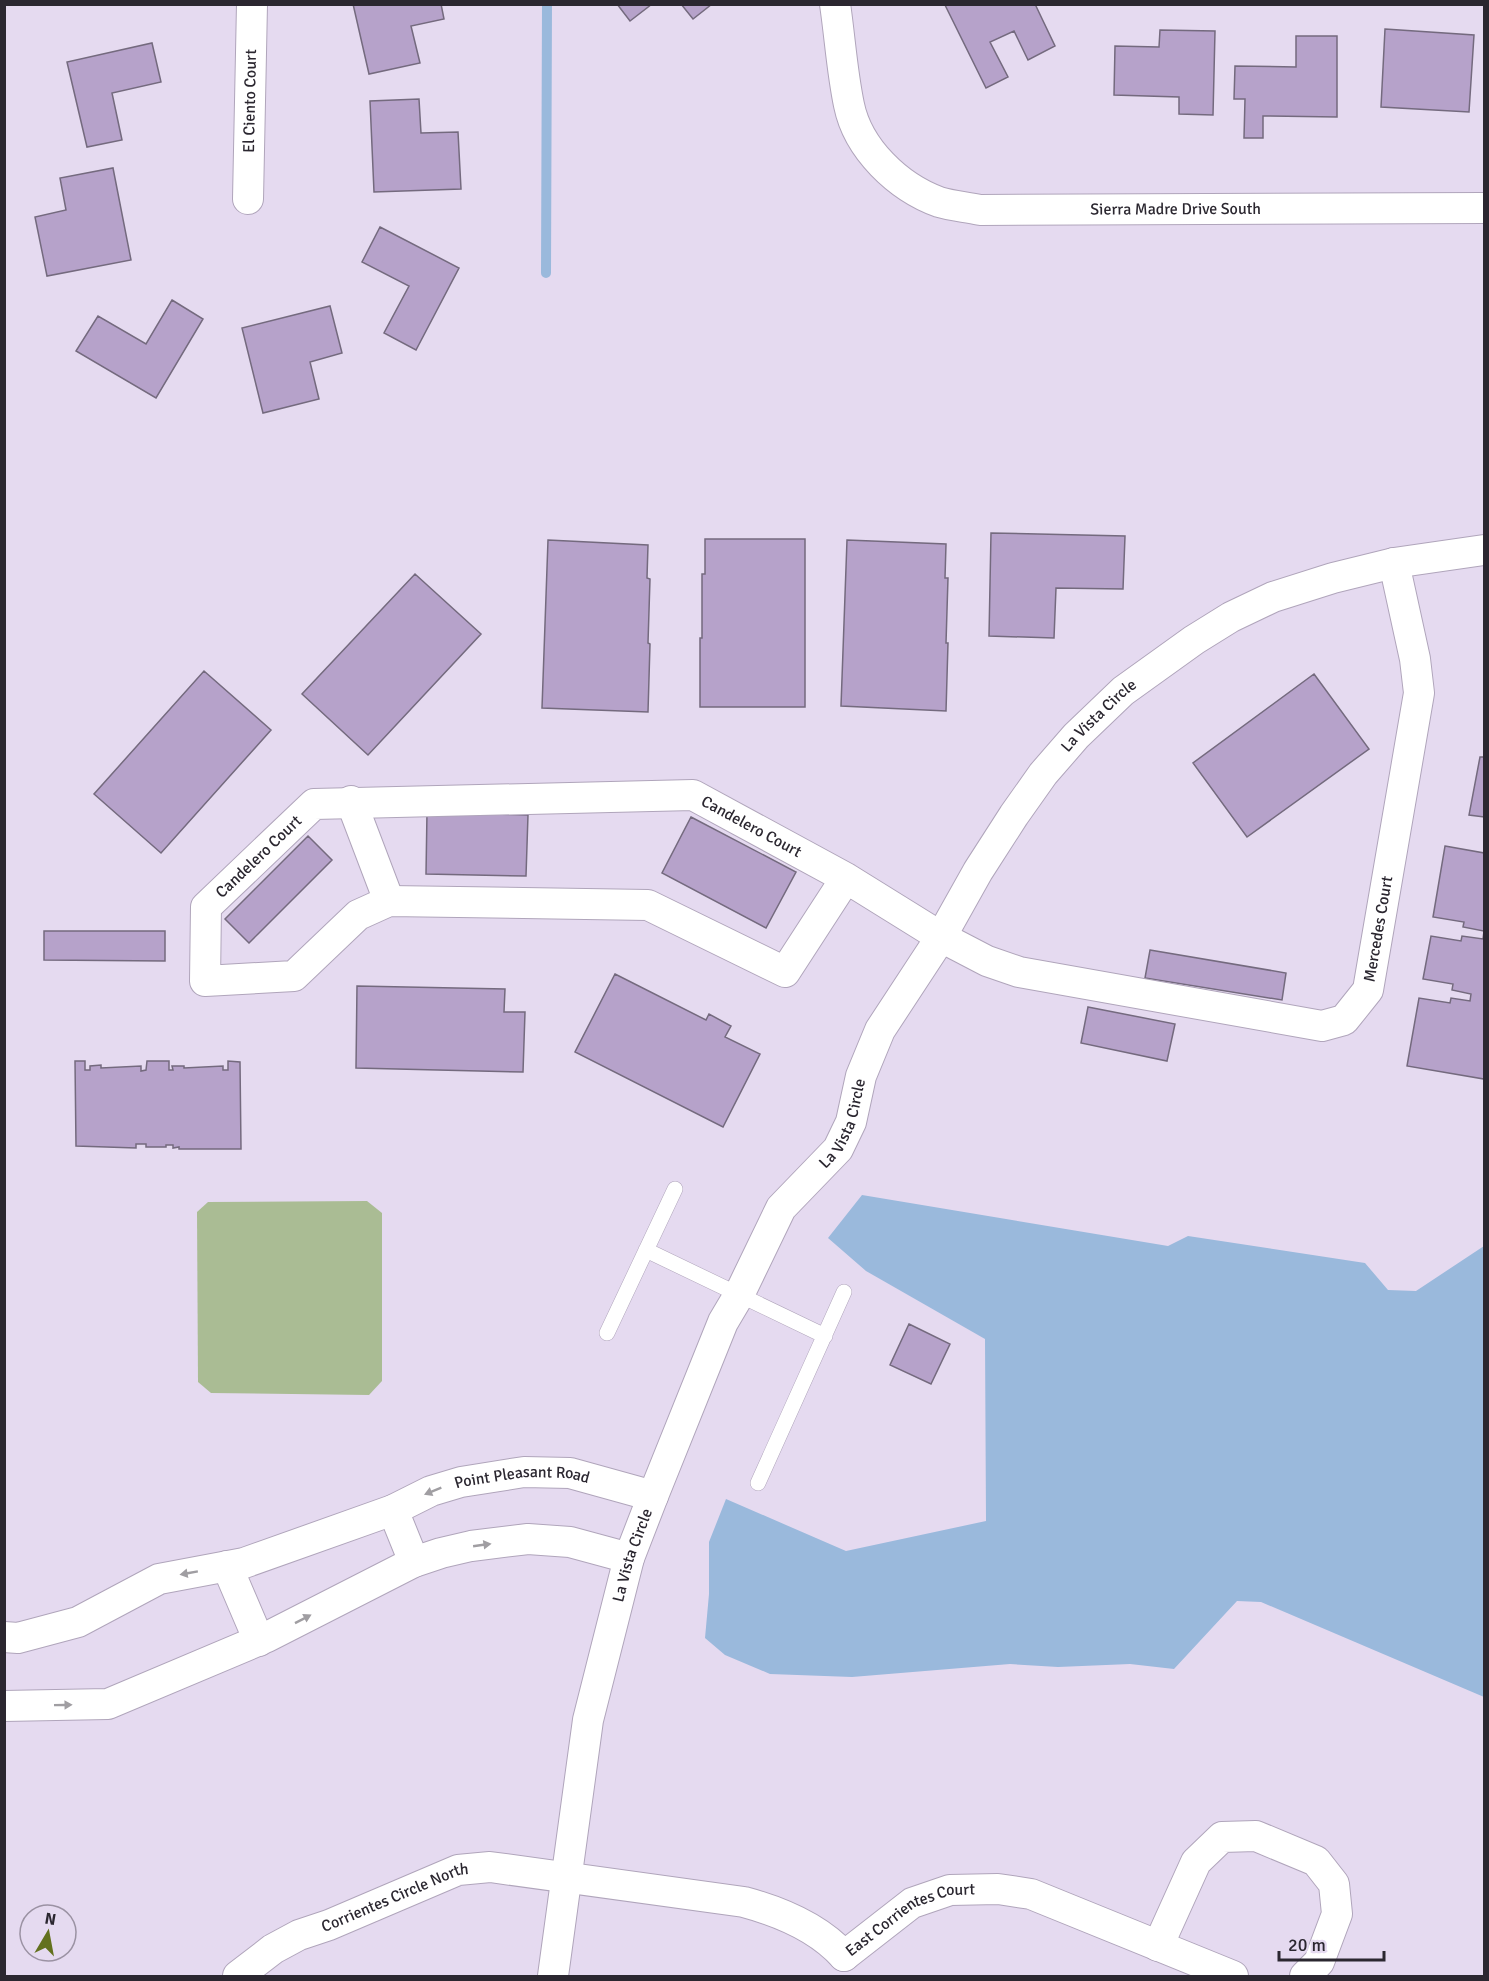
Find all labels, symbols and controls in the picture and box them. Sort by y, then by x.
street label: El Ciento Court [239,49,261,153]
street label: Sierra Madre Drive South [1090,199,1261,220]
street label: La Vista Circle [1057,675,1140,756]
street label: Candelero Court [698,791,806,862]
street label: Candelero Court [211,811,306,902]
street label: Mercedes Court [1360,874,1397,984]
street label: La Vista Circle [815,1077,870,1173]
street label: Point Pleasant Road [452,1462,592,1493]
one-way arrow [423,1487,441,1497]
street label: La Vista Circle [608,1506,657,1604]
one-way arrow [473,1540,492,1550]
one-way arrow [179,1569,198,1578]
one-way arrow [295,1614,312,1624]
one-way arrow [53,1700,72,1710]
street label: Corrientes Circle North [319,1859,469,1937]
street label: East Corrientes Court [842,1879,976,1961]
north arrow [18,1903,78,1963]
text: N [43,1908,58,1930]
scale bar [1279,1924,1384,1962]
text: 20 m [1288,1934,1326,1956]

